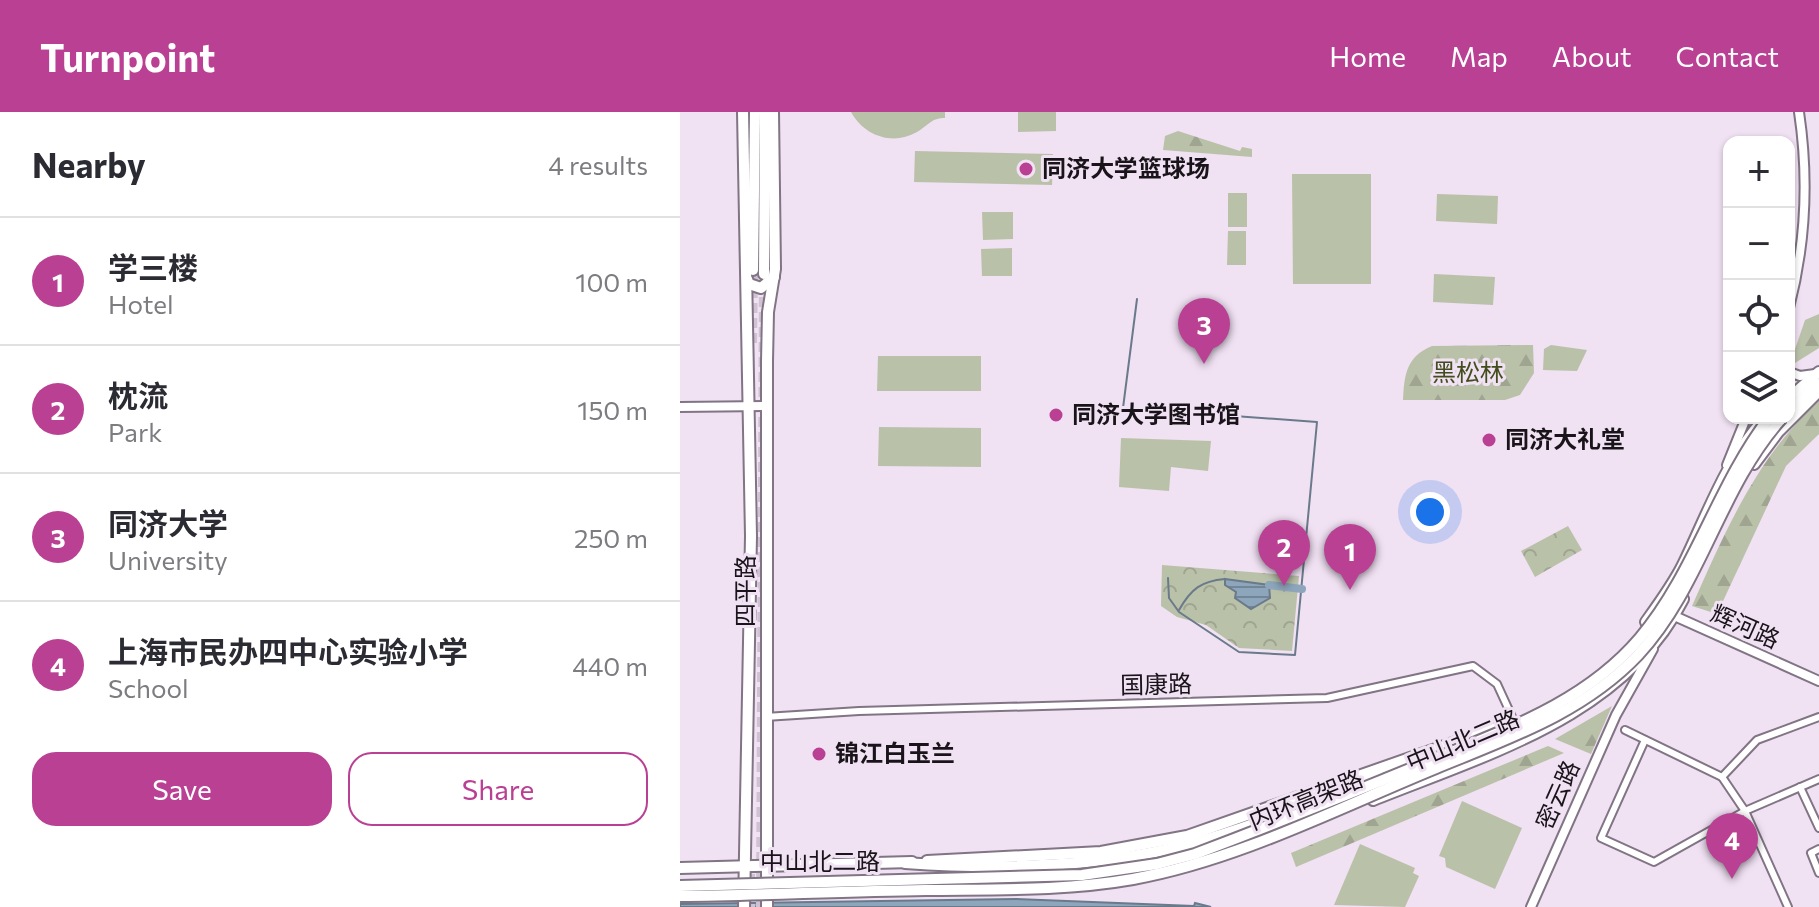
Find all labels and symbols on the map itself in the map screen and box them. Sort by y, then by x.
place label: 同济大学篮球场 [1042,153,1210,182]
marker: 同济大学篮球场 [1017,160,1035,178]
pin: 3 [1178,298,1230,364]
park label: 黑松林 [1432,357,1504,386]
place label: 同济大学图书馆 [1072,399,1240,428]
marker: 同济大学图书馆 [1047,406,1065,424]
place label: 同济大礼堂 [1505,424,1625,453]
marker: 同济大礼堂 [1480,431,1498,449]
your location [1410,492,1450,532]
pin: 2 [1258,520,1310,586]
pin: 1 [1324,524,1376,590]
street label: 四平路 [730,555,759,627]
street label: 辉河路 [1707,598,1784,654]
street label: 国康路 [1120,668,1192,699]
street label: 中山北二路 [1402,703,1523,776]
place label: 锦江白玉兰 [835,738,955,767]
marker: 锦江白玉兰 [810,745,828,763]
street label: 密云路 [1529,756,1585,833]
street label: 内环高架路 [1244,763,1367,835]
pin: 4 [1706,813,1758,879]
street label: 中山北二路 [760,846,880,875]

